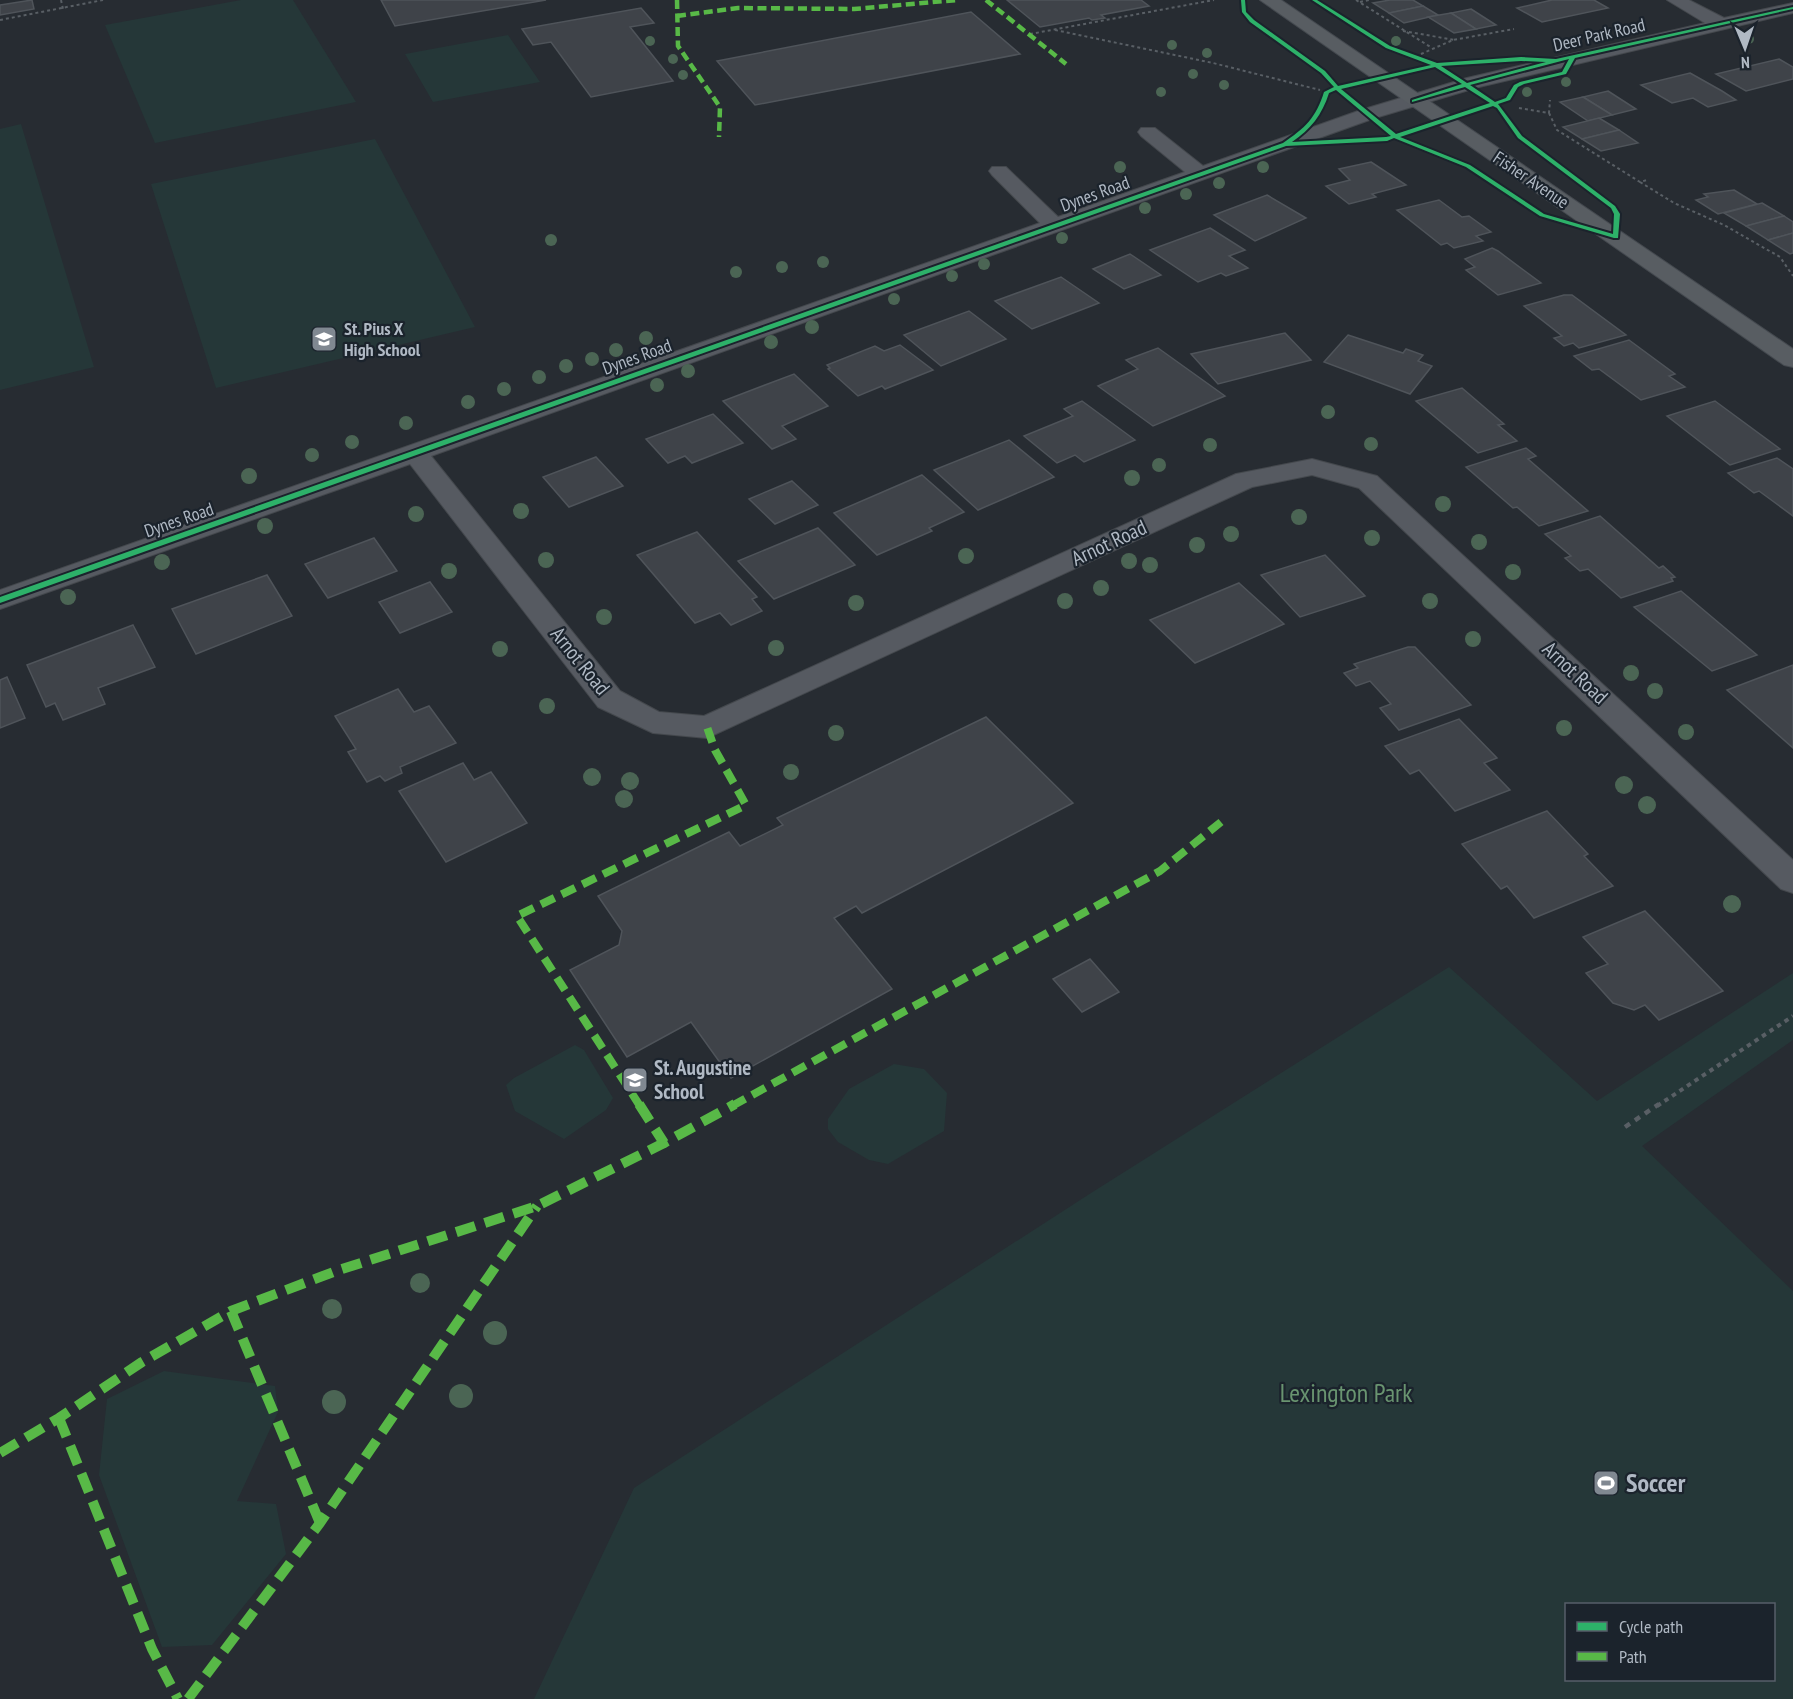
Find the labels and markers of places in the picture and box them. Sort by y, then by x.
place label: St. Pius X High School [344,317,421,361]
school or university icon: St. Pius X High School [309,324,339,354]
place label: St. Augustine School [654,1054,751,1105]
school or university icon: St. Augustine School [620,1065,650,1095]
place label: Soccer [1626,1466,1686,1499]
sports icon: Soccer [1591,1468,1621,1498]

